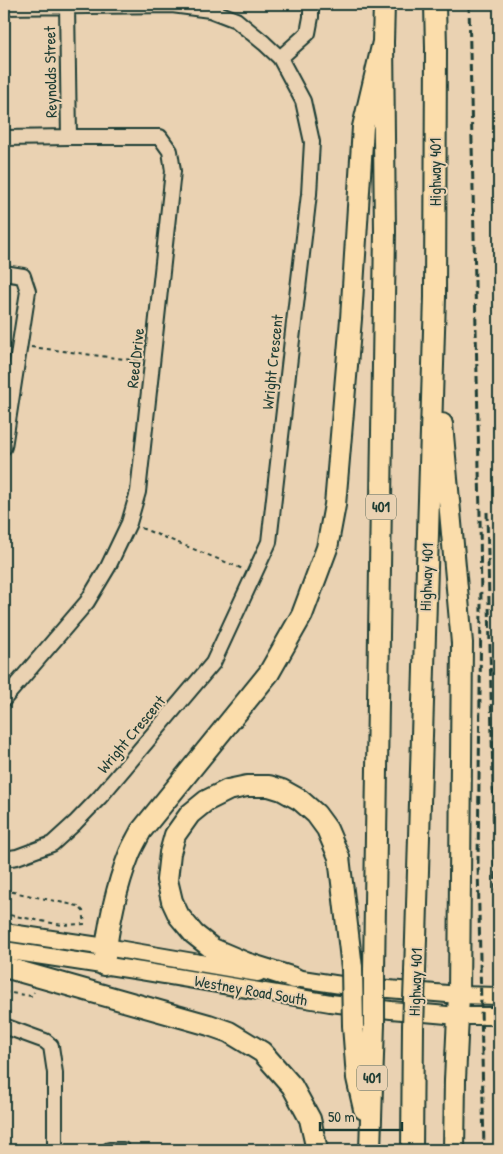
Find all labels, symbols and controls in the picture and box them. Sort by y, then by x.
street label: Reynolds Street [38,25,62,118]
street label: Highway 401 [424,138,446,206]
street label: Wright Crescent [256,313,288,411]
street label: Reed Drive [121,326,149,389]
road number: 401 [366,494,396,520]
street label: Highway 401 [414,542,438,611]
street label: Wright Crescent [92,690,170,778]
street label: Highway 401 [403,947,427,1016]
street label: Westney Road South [193,969,309,1011]
road number: 401 [357,1066,387,1090]
scale bar [320,1099,403,1131]
text: 50 m [328,1106,355,1127]

